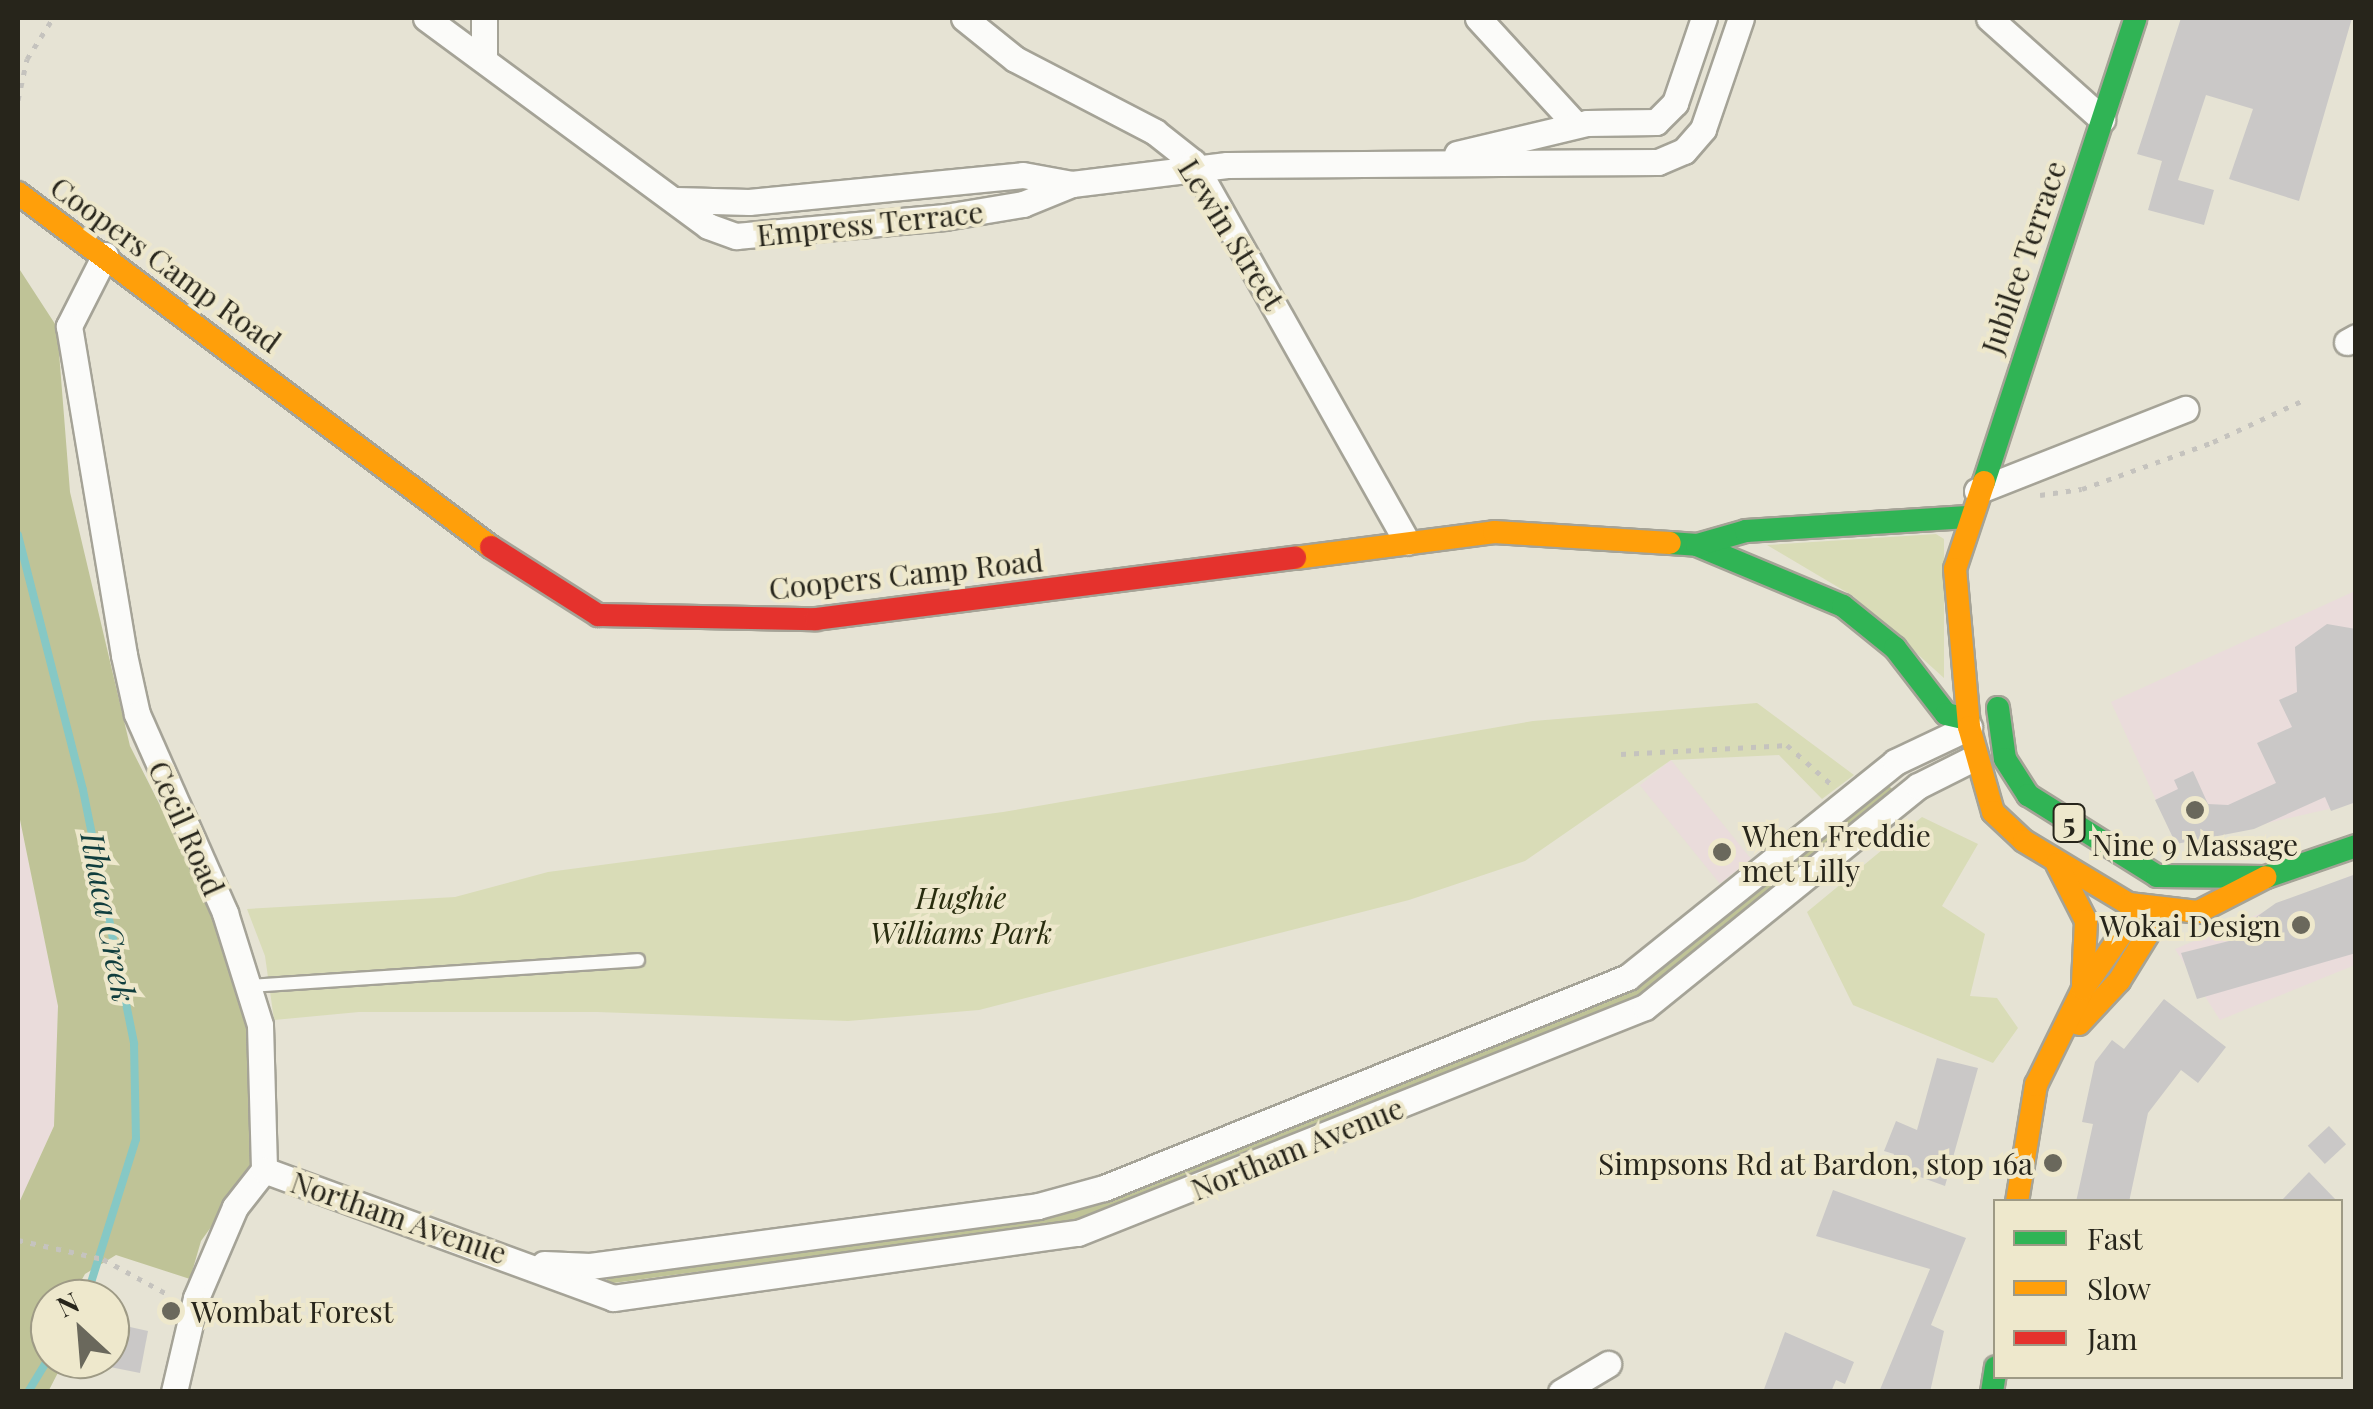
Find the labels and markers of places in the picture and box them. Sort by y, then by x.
marker: Nine 9 Massage [2184,799,2206,821]
place label: When Freddie met Lilly [1742,817,1931,888]
place label: Nine 9 Massage [2092,826,2298,862]
marker: When Freddie met Lilly [1711,841,1733,863]
place label: Wokai Design [2100,907,2281,943]
marker: Wokai Design [2290,914,2312,936]
place label: Simpsons Rd at Bardon, stop 16a [1598,1145,2033,1181]
marker: Simpsons Rd at Bardon, stop 16a [2042,1152,2064,1174]
place label: Wombat Forest [191,1293,394,1329]
marker: Wombat Forest [160,1300,182,1322]

